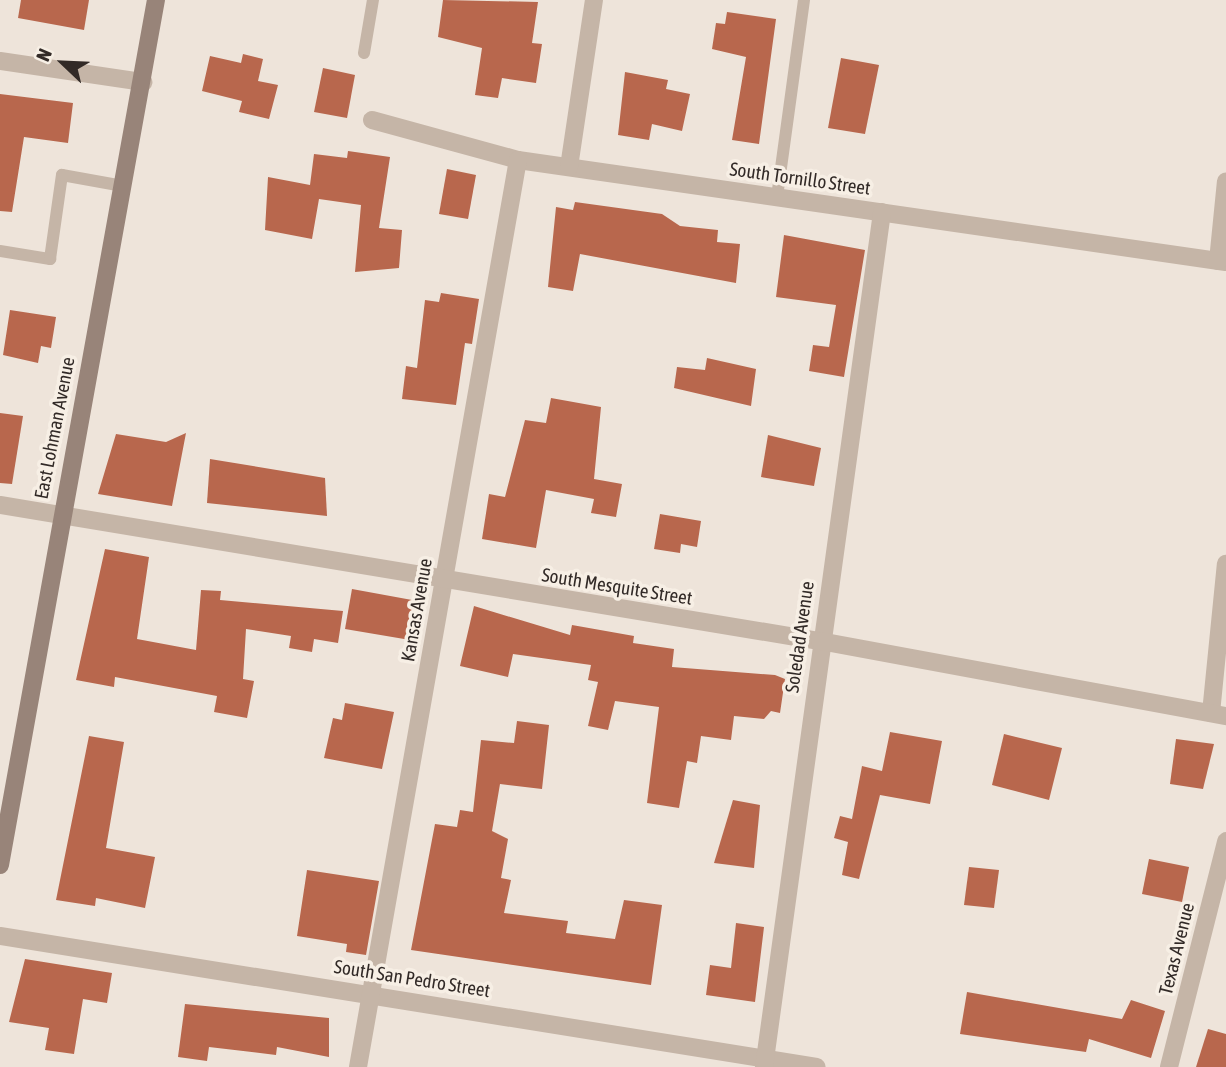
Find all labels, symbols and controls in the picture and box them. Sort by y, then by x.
north arrow [28,28,98,98]
text: N [31,45,56,64]
street label: South Tornillo Street [728,158,872,200]
street label: East Lohman Avenue [30,355,80,501]
street label: Kansas Avenue [397,557,437,663]
street label: South Mesquite Street [540,564,694,610]
street label: Soledad Avenue [781,580,819,694]
street label: Texas Avenue [1155,901,1199,997]
street label: South San Pedro Street [332,955,492,1003]

